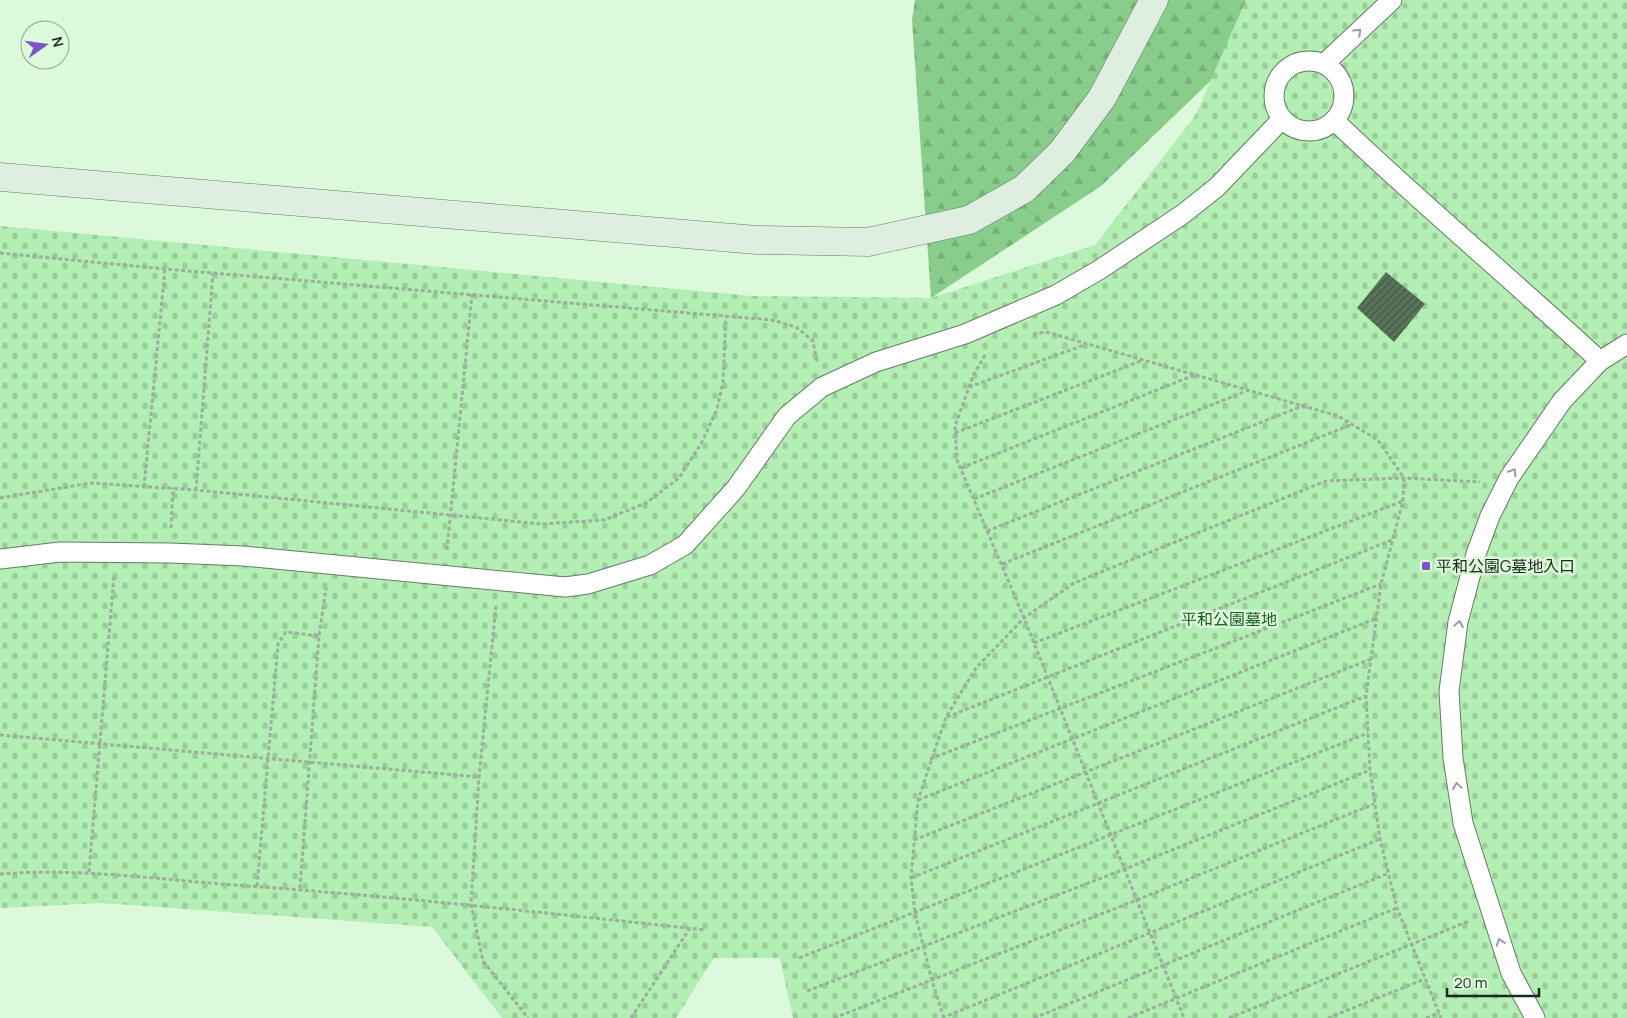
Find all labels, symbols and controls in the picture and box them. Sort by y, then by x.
north arrow [20,20,70,70]
one-way arrow [1352,29,1361,38]
text: N [48,35,69,49]
one-way arrow [1507,469,1517,478]
place label: 平和公園G墓地入口 [1436,555,1575,577]
marker: 平和公園G墓地入口 [1420,560,1432,572]
park label: 平和公園墓地 [1181,608,1277,630]
one-way arrow [1453,620,1463,629]
one-way arrow [1452,781,1463,789]
one-way arrow [1496,938,1506,947]
scale bar [1447,966,1540,998]
text: 20 m [1454,972,1487,993]

